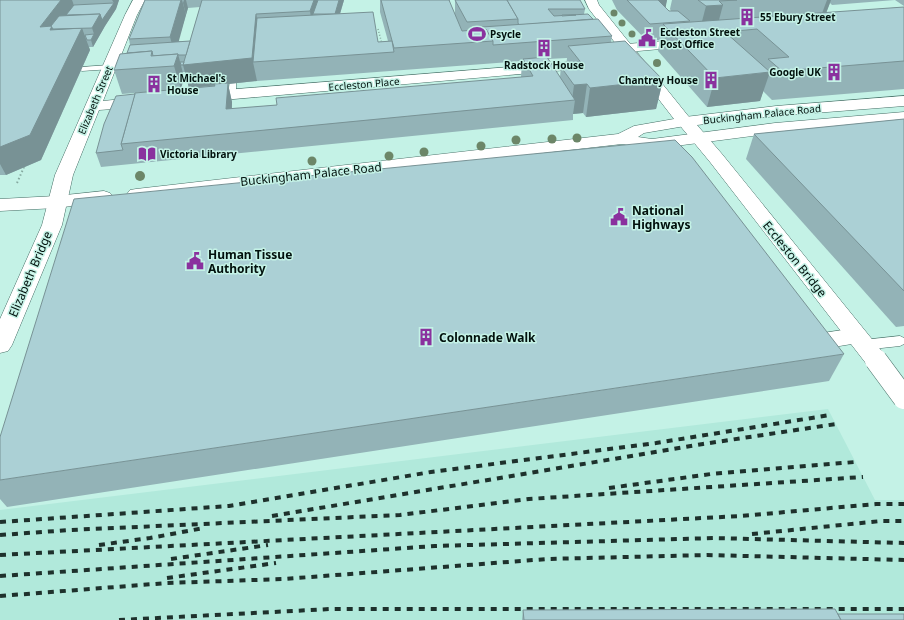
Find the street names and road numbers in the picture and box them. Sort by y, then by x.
street label: Elizabeth Street [74,63,116,136]
street label: Eccleston Place [328,74,400,94]
street label: Buckingham Palace Road [702,101,822,127]
street label: Buckingham Palace Road [239,158,383,190]
street label: Eccleston Bridge [759,217,831,301]
street label: Elizabeth Bridge [4,228,56,319]

